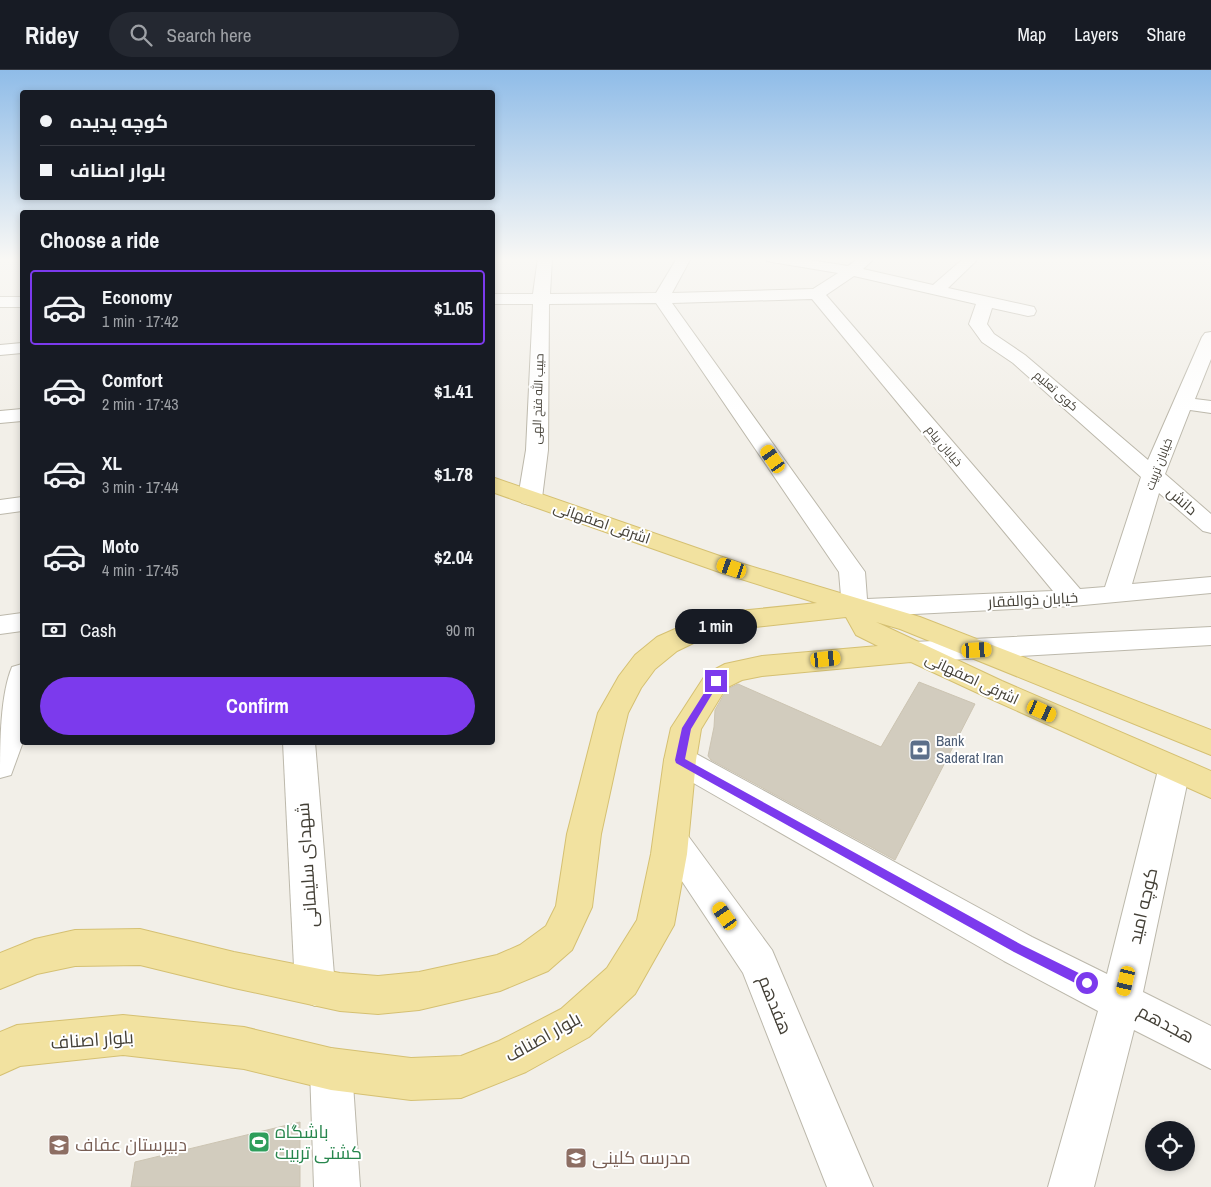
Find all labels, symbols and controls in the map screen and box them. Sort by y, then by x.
search box [109,12,459,57]
text: Ridey [25,19,79,51]
icon: search [127,21,155,49]
text: Search here [167,22,251,48]
text: Map [1018,22,1046,47]
text: Layers [1074,22,1119,47]
text: Share [1147,22,1186,47]
text: کوچه پدیده [70,108,168,134]
text: بلوار اصناف [70,157,166,183]
text: Choose a ride [40,225,159,255]
text: Economy [102,284,172,310]
icon: car [42,285,87,330]
text: $1.05 [434,295,473,321]
text: 1 min · 17:42 [102,310,179,332]
street label: حبیب الله فتح الهی [528,353,548,445]
text: Comfort [102,367,163,393]
street label: کوی تعلیم [1030,367,1082,415]
icon: car [42,368,87,413]
text: $1.41 [434,378,473,404]
text: 2 min · 17:43 [102,393,179,415]
street label: خیابان پیام [921,422,966,471]
street label: خیابان تربیت [1142,436,1176,492]
car [758,442,787,476]
text: XL [102,450,122,476]
icon: car [42,451,87,496]
text: $1.78 [434,461,473,487]
text: 3 min · 17:44 [102,476,179,498]
street label: دانش [1163,482,1202,520]
street label: اشرفی اصفهانی [551,496,653,549]
text: Moto [102,533,139,559]
icon: car [42,534,87,579]
text: $2.04 [434,544,473,570]
car [715,556,748,580]
text: 4 min · 17:45 [102,559,179,581]
street label: خیابان ذوالفقار [986,587,1079,612]
callout: 1 min [675,608,757,644]
text: 1 min [699,615,733,637]
icon: cash [40,616,68,644]
text: Cash [80,617,116,643]
text: 90 m [446,619,475,641]
car [961,642,992,658]
street label: اشرفی اصفهانی [922,648,1022,709]
car [810,650,841,668]
route end [705,670,727,692]
button: Confirm [40,677,475,735]
car [1025,698,1058,724]
place label: Bank Saderat Iran [936,730,1004,768]
bank icon: Bank Saderat Iran [908,738,932,762]
street label: شهدای سلیمانی [290,802,323,928]
street label: کوچه امید [1122,865,1163,946]
car [710,899,739,933]
car [1115,965,1136,997]
street label: هفدهم [752,972,799,1038]
route start [1076,972,1098,994]
street label: هجدهم [1133,998,1199,1049]
street label: بلوار اصناف [500,1005,585,1068]
street label: بلوار اصناف [50,1024,134,1055]
place label: باشگاه کشتی تربیت [275,1119,362,1165]
map controls [1145,1121,1195,1171]
button: locate [1145,1121,1195,1171]
sports icon: باشگاه کشتی تربیت [247,1130,271,1154]
place label: دبیرستان عفاف [75,1132,187,1157]
school or university icon: دبیرستان عفاف [47,1133,71,1157]
place label: مدرسه کلینی [592,1145,691,1170]
school or university icon: مدرسه کلینی [564,1146,588,1170]

